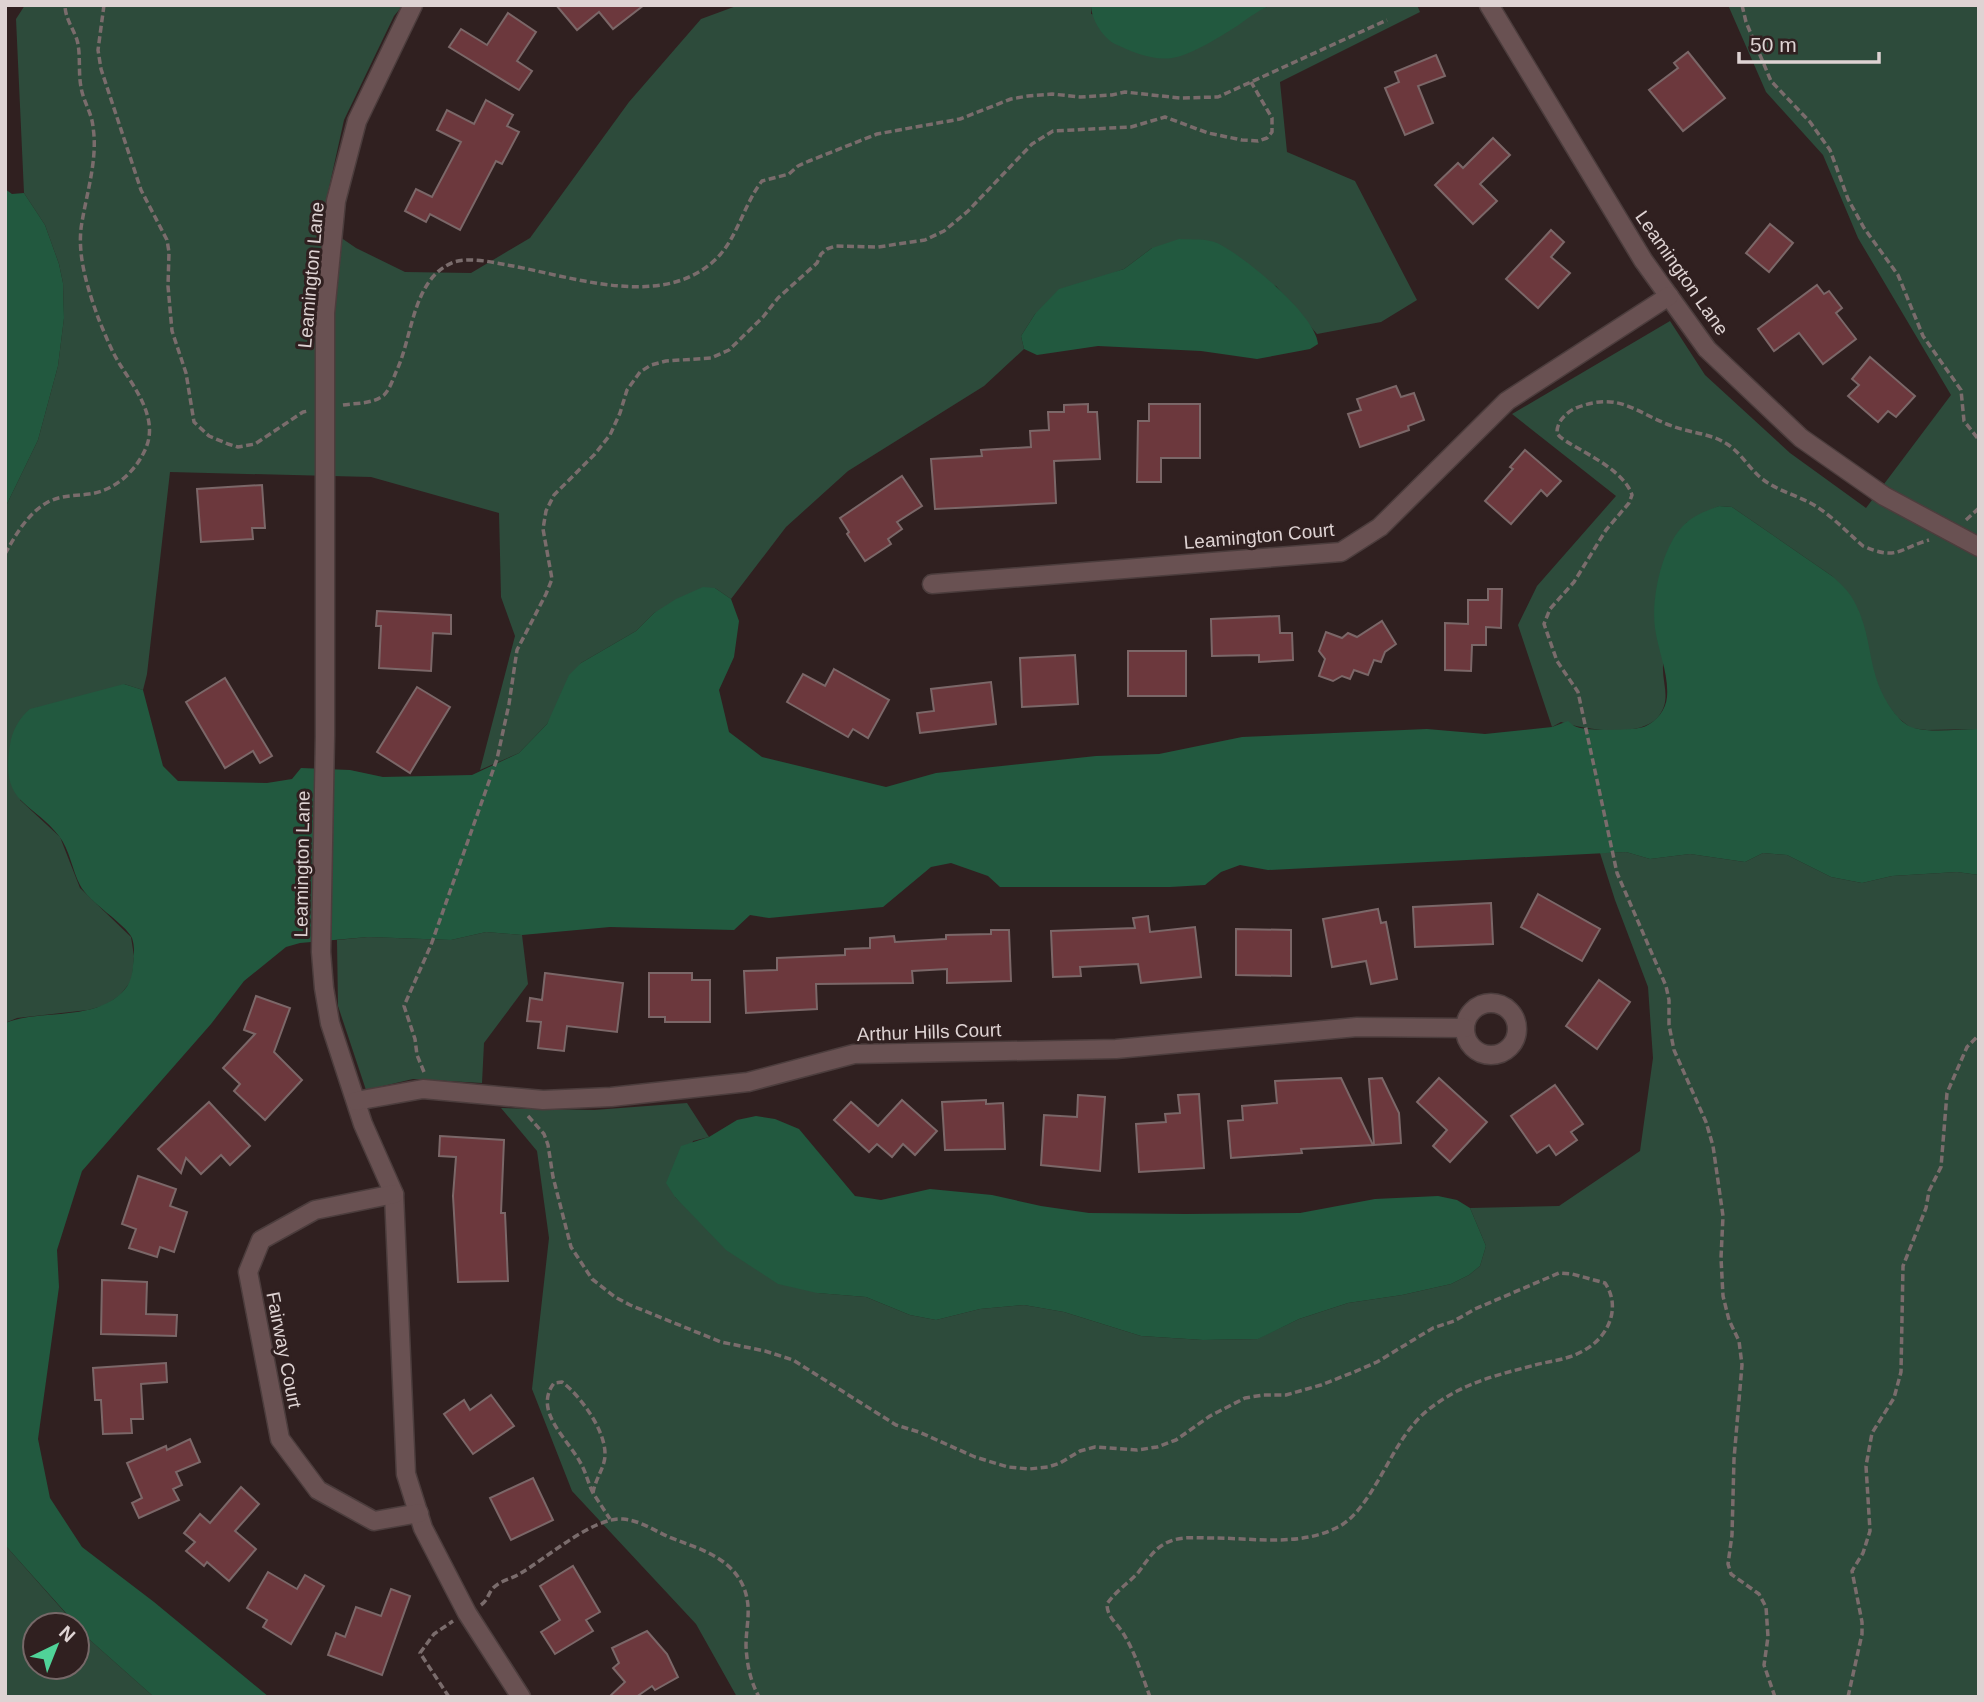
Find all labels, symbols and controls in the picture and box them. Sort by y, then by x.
scale bar [1739,21,1879,65]
text: 50 m [1750,33,1797,56]
street label: Leamington Lane [294,201,328,349]
street label: Leamington Lane [1631,207,1733,339]
street label: Leamington Court [1183,519,1336,553]
street label: Leamington Lane [290,790,314,938]
street label: Arthur Hills Court [856,1019,1002,1045]
street label: Fairway Court [262,1290,306,1411]
north arrow [21,1611,91,1681]
text: N [55,1622,79,1646]

